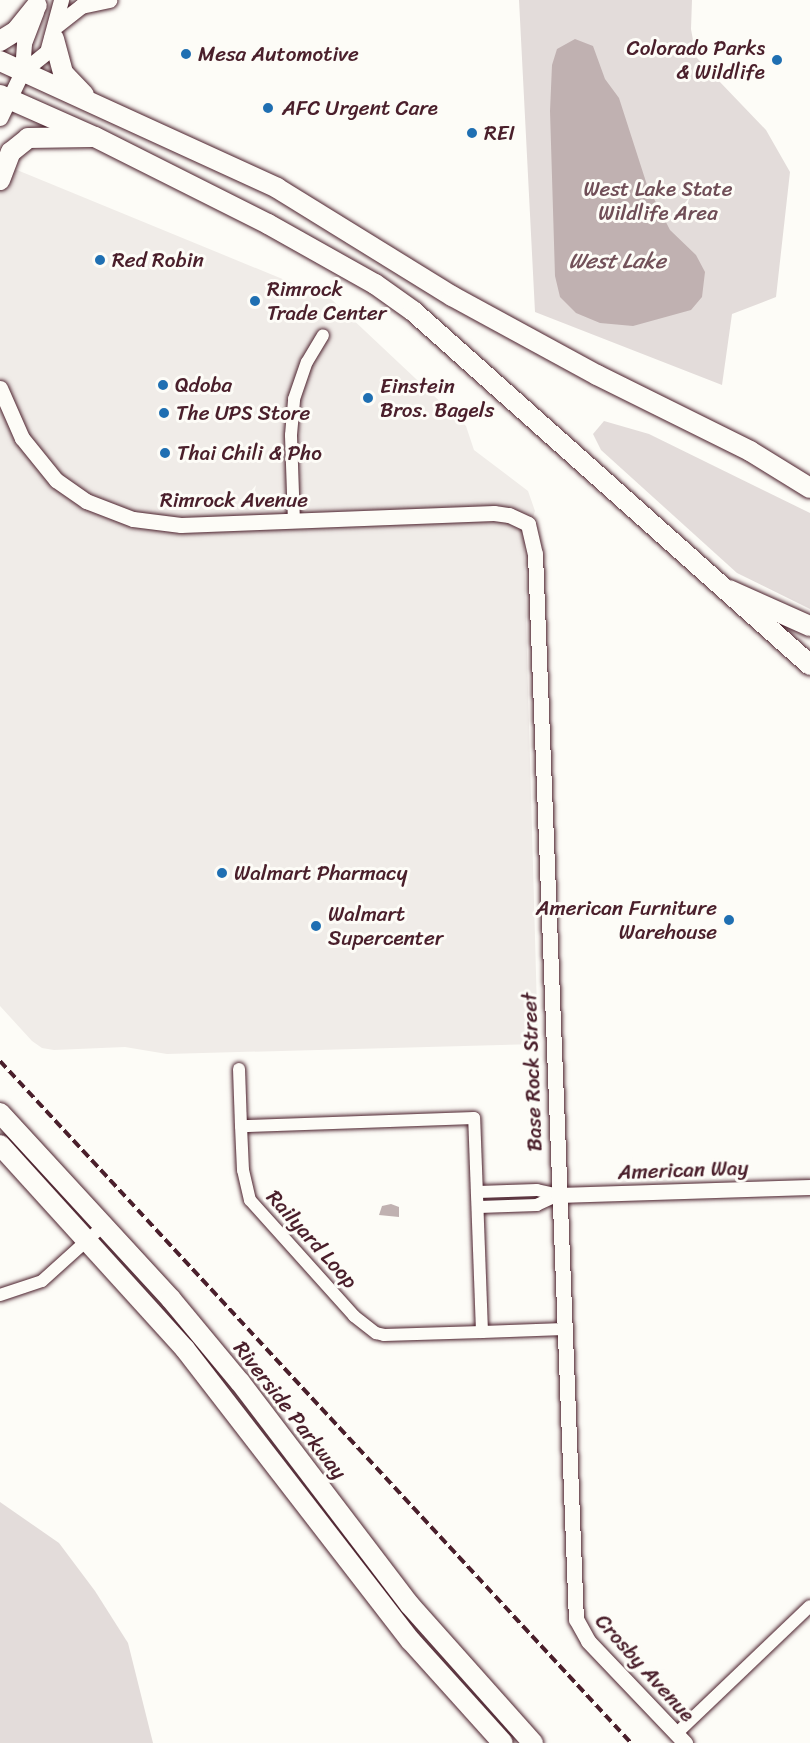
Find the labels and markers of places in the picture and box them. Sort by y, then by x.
place label: Colorado Parks & Wildlife [627,35,765,85]
place label: Mesa Automotive [198,41,358,67]
marker: Mesa Automotive [179,47,193,61]
marker: Colorado Parks & Wildlife [770,53,784,67]
place label: AFC Urgent Care [282,95,439,121]
marker: AFC Urgent Care [259,99,277,117]
place label: REI [484,120,515,146]
marker: REI [465,126,479,140]
place label: Red Robin [112,247,204,273]
marker: Red Robin [93,253,107,267]
place label: Rimrock Trade Center [267,276,387,326]
marker: Rimrock Trade Center [248,294,262,308]
place label: Qdoba [175,372,232,398]
place label: Einstein Bros. Bagels [380,373,494,423]
marker: Qdoba [156,378,170,392]
marker: Einstein Bros. Bagels [361,391,375,405]
place label: The UPS Store [176,400,313,426]
marker: The UPS Store [157,406,171,420]
place label: Thai Chili & Pho [177,440,322,466]
marker: Thai Chili & Pho [158,446,172,460]
place label: Walmart Pharmacy [234,860,408,886]
marker: Walmart Pharmacy [215,866,229,880]
place label: American Furniture Warehouse [537,895,717,945]
place label: Walmart Supercenter [328,901,443,951]
marker: American Furniture Warehouse [722,913,736,927]
marker: Walmart Supercenter [309,919,323,933]

